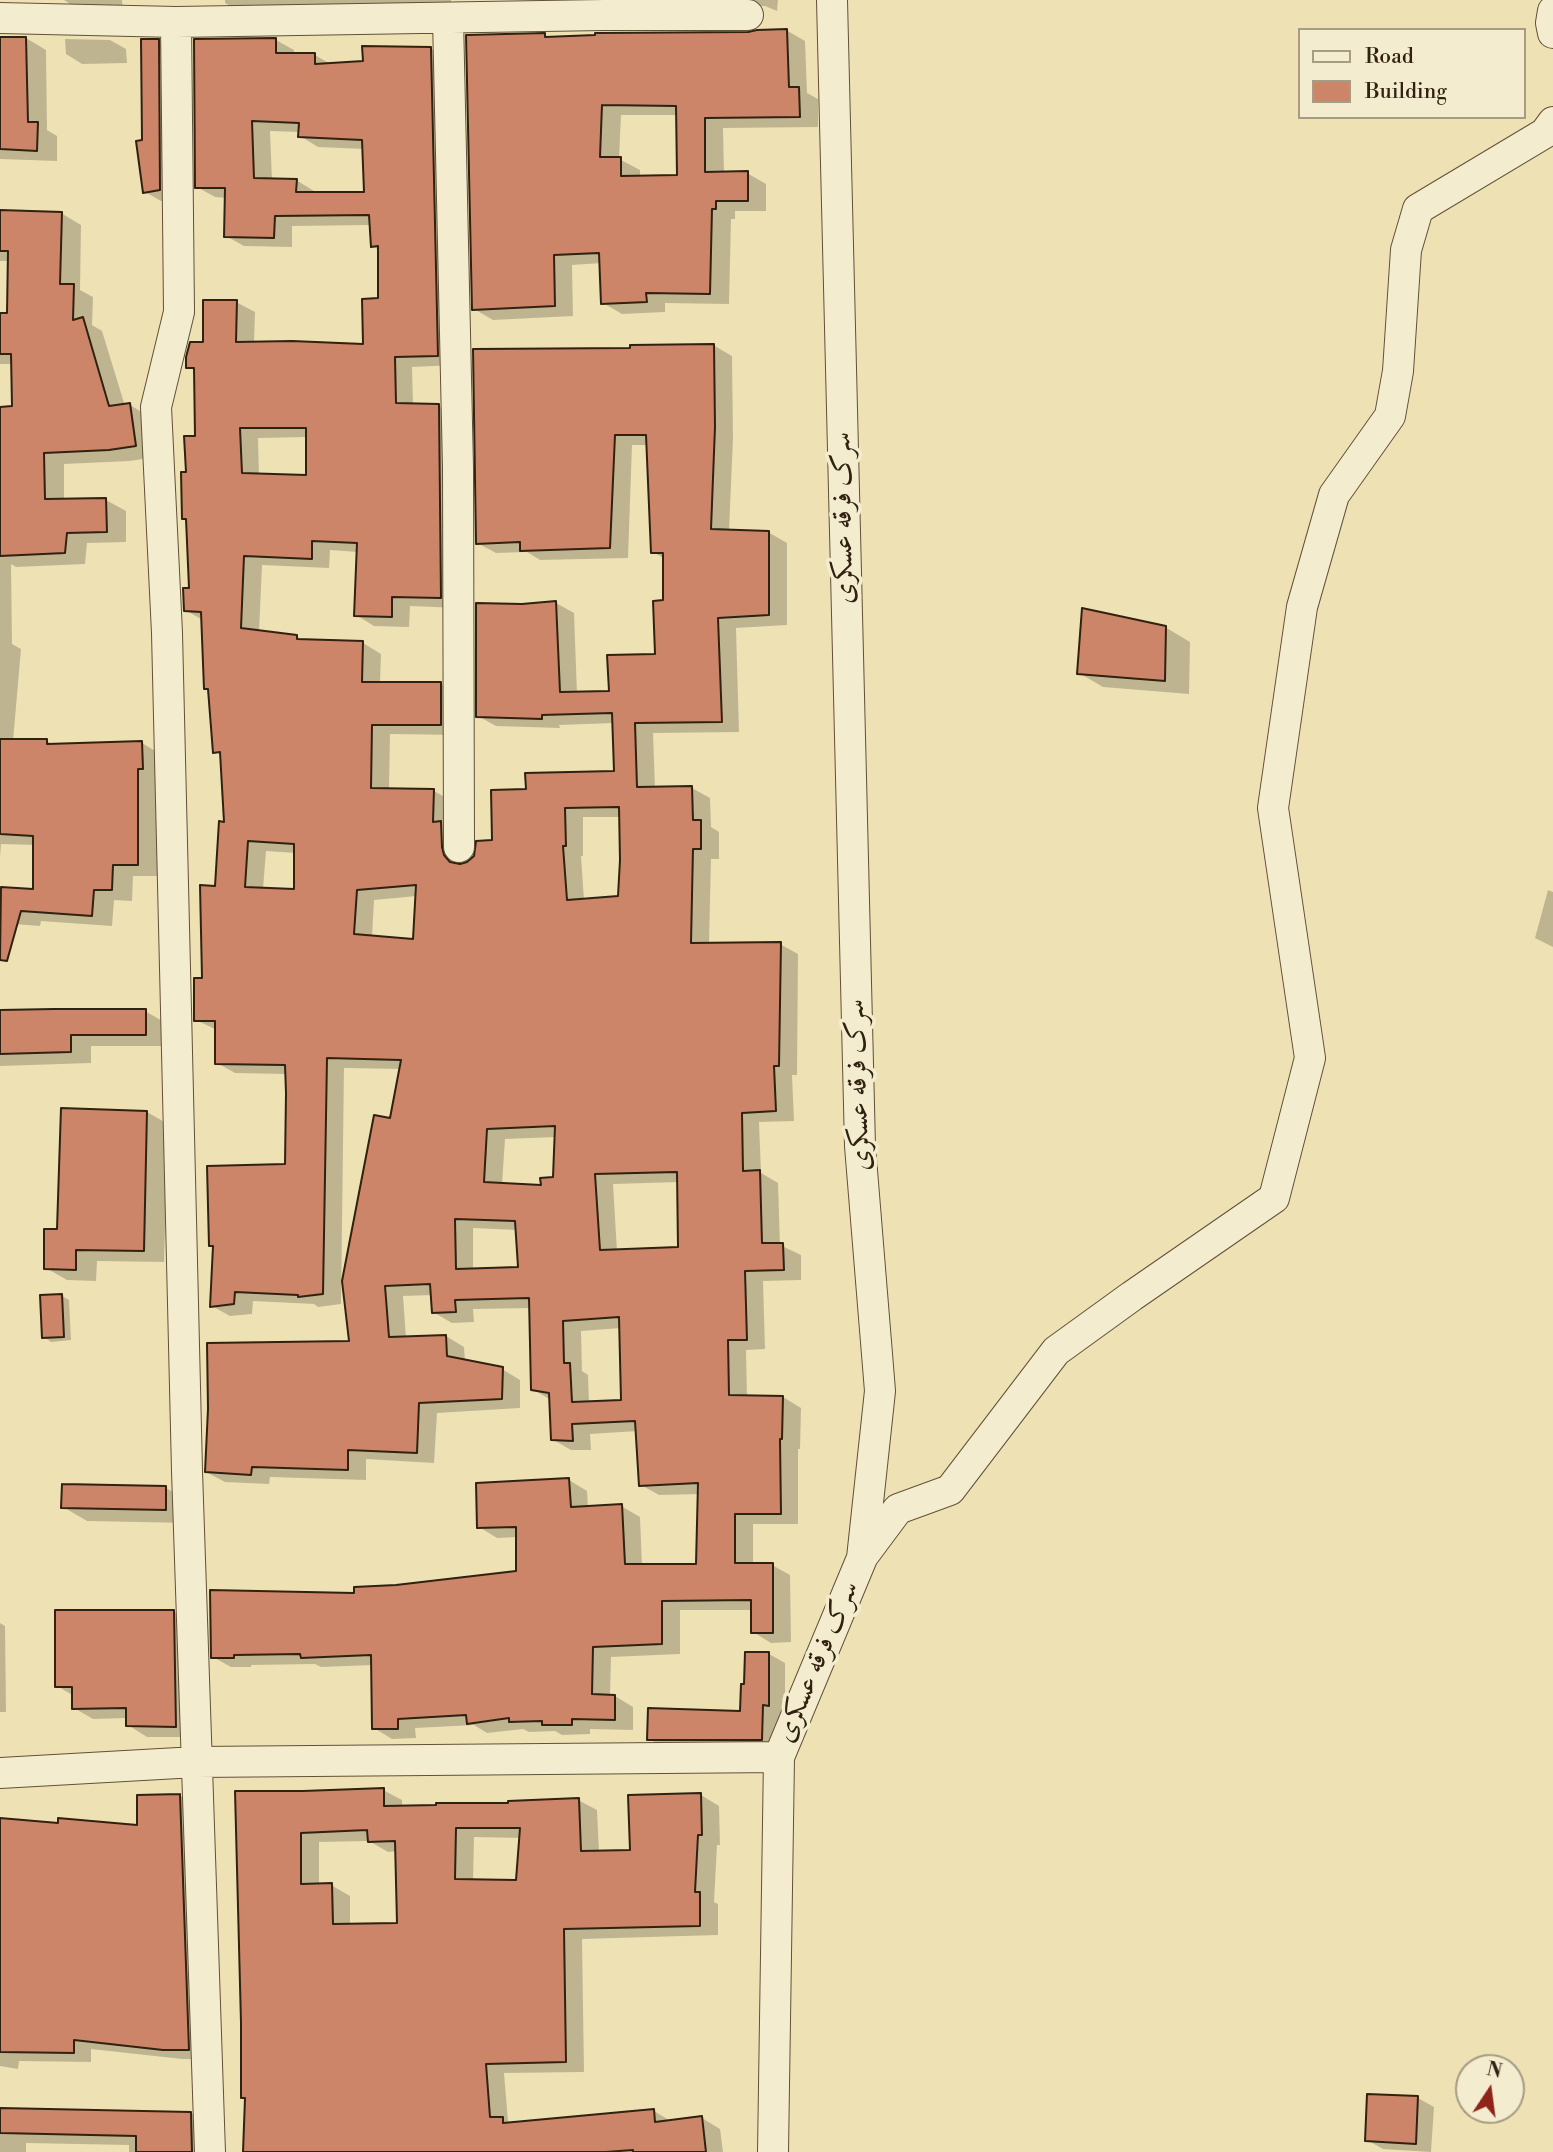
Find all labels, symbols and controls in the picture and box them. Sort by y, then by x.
legend [1298,28,1525,119]
text: Road [1365,44,1414,70]
text: Building [1365,79,1447,105]
street label: سرک فرقه عسکری [826,432,862,604]
street label: سرک فرقه عسکری [839,998,879,1172]
street label: سرک فرقه عسکری [769,1576,867,1748]
north arrow [1455,2054,1525,2124]
text: N [1484,2057,1504,2084]

